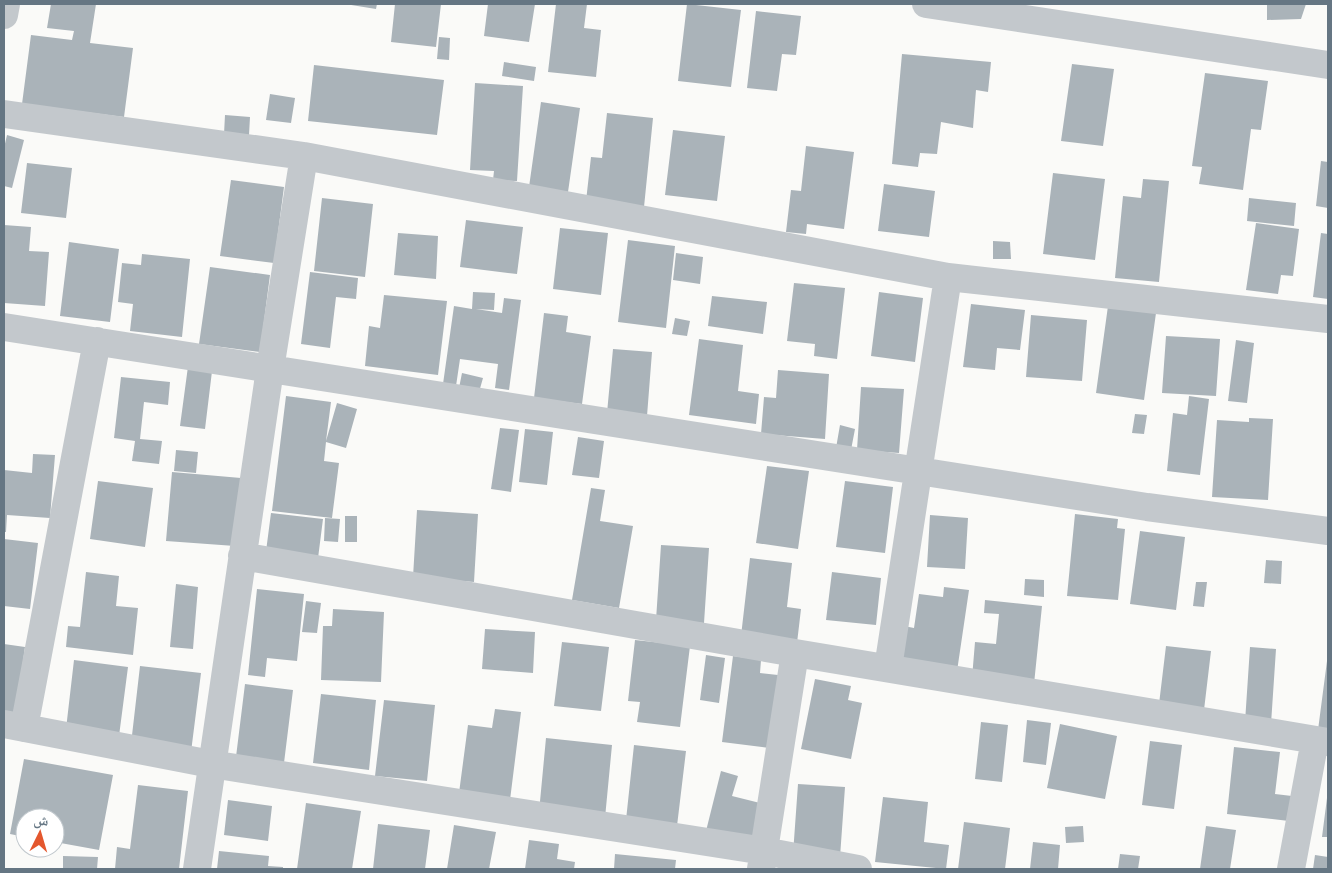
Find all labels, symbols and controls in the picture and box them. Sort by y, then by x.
north arrow [15,808,65,858]
text: ش [33,811,49,830]

